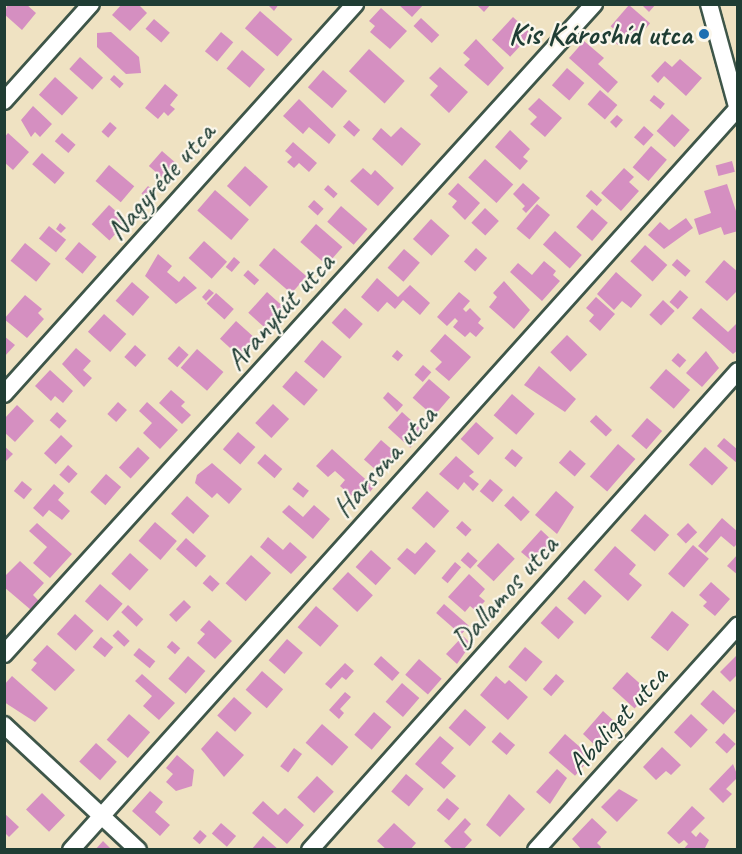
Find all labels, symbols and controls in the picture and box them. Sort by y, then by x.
place label: Kis Károshíd utca [509,16,692,52]
marker: Kis Károshíd utca [697,27,711,41]
street label: Nagyréde utca [98,115,222,247]
street label: Aranykút utca [217,245,341,377]
street label: Harsona utca [324,398,444,524]
street label: Dallamos utca [443,528,565,656]
street label: Abaliget utca [559,659,675,781]

